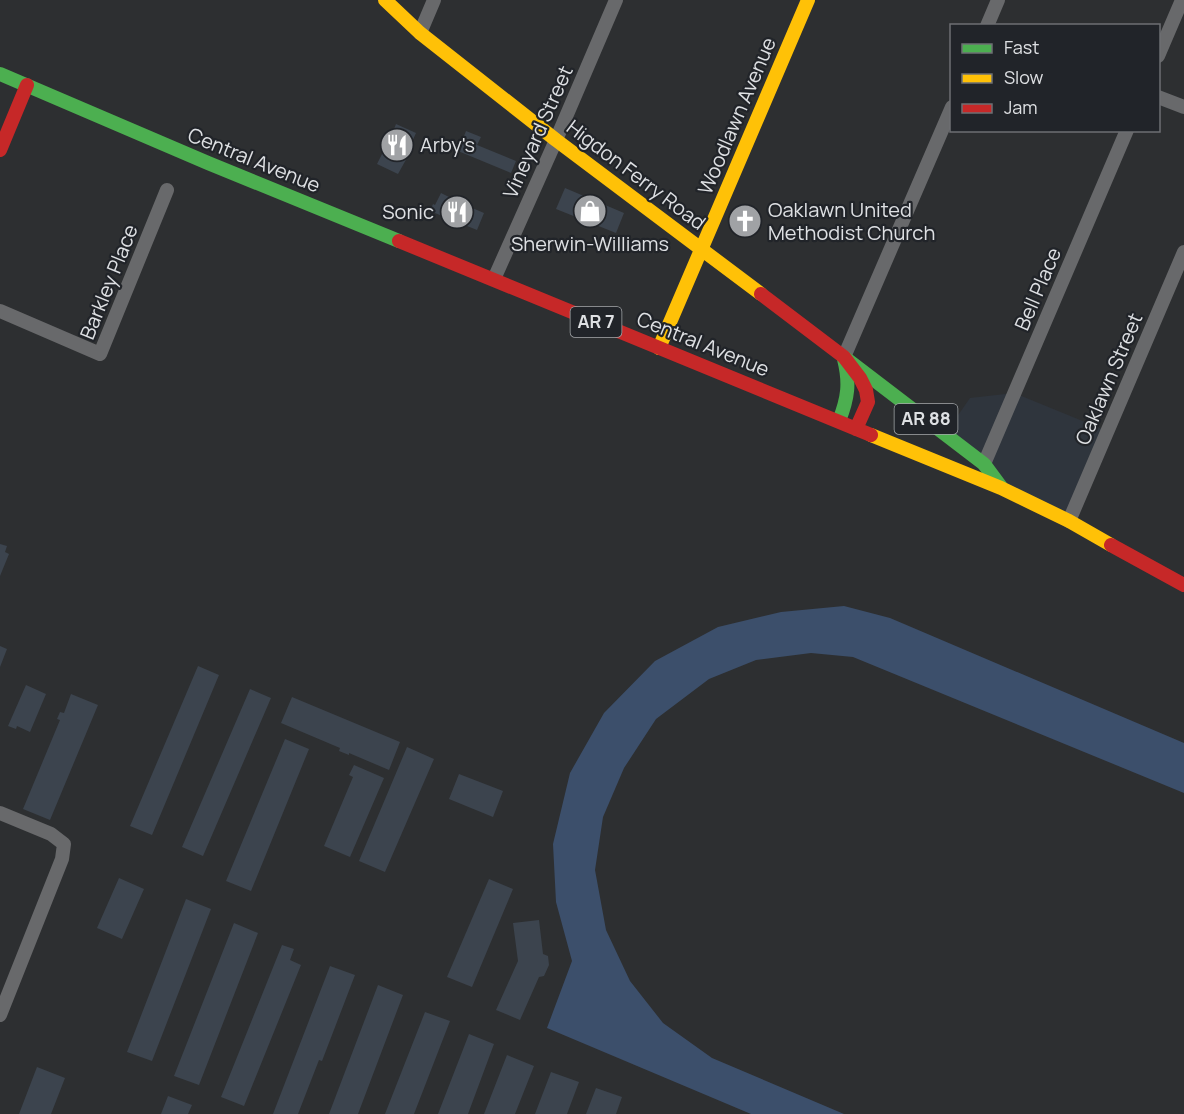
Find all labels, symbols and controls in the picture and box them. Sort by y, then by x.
legend [950,24,1160,132]
street label: Woodlawn Avenue [691,33,782,198]
text: Fast [1004,35,1039,59]
street label: Vineyard Street [496,61,579,202]
text: Slow [1004,65,1044,89]
text: Jam [1004,95,1038,119]
street label: Higdon Ferry Road [561,113,711,236]
street label: Central Avenue [184,121,324,198]
restaurant icon: Arby's [379,127,415,163]
place label: Arby's [420,131,475,158]
shop icon: Sherwin-Williams [572,193,608,229]
restaurant icon: Sonic [439,194,475,230]
place label: Oaklawn United Methodist Church [768,196,935,246]
place label: Sonic [382,198,434,225]
church icon: Oaklawn United Methodist Church [727,203,763,239]
street label: Barkley Place [73,220,144,343]
place label: Sherwin-Williams [511,230,669,257]
street label: Bell Place [1008,243,1067,334]
street label: Central Avenue [633,305,773,382]
road number: AR 7 [570,307,622,337]
street label: Oaklawn Street [1069,309,1148,449]
road number: AR 88 [894,404,958,434]

